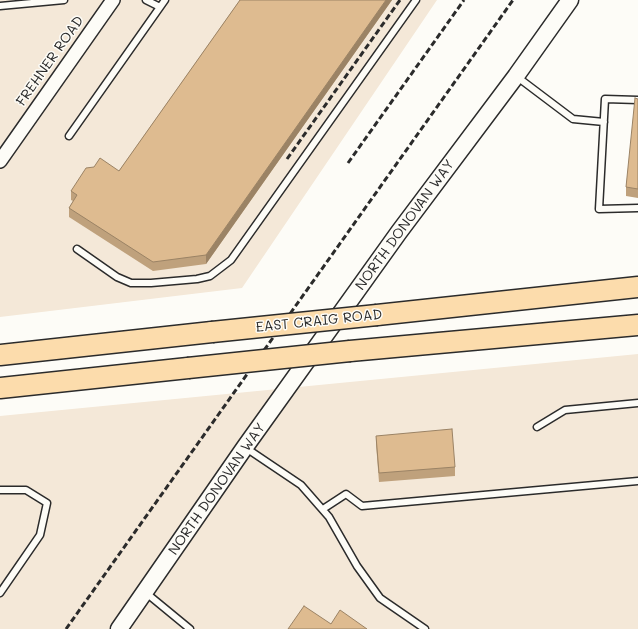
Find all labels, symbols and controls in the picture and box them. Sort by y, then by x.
street label: FREHNER ROAD [13,13,87,109]
street label: NORTH DONOVAN WAY [352,156,458,294]
street label: EAST CRAIG ROAD [255,306,383,336]
street label: NORTH DONOVAN WAY [165,420,269,558]

